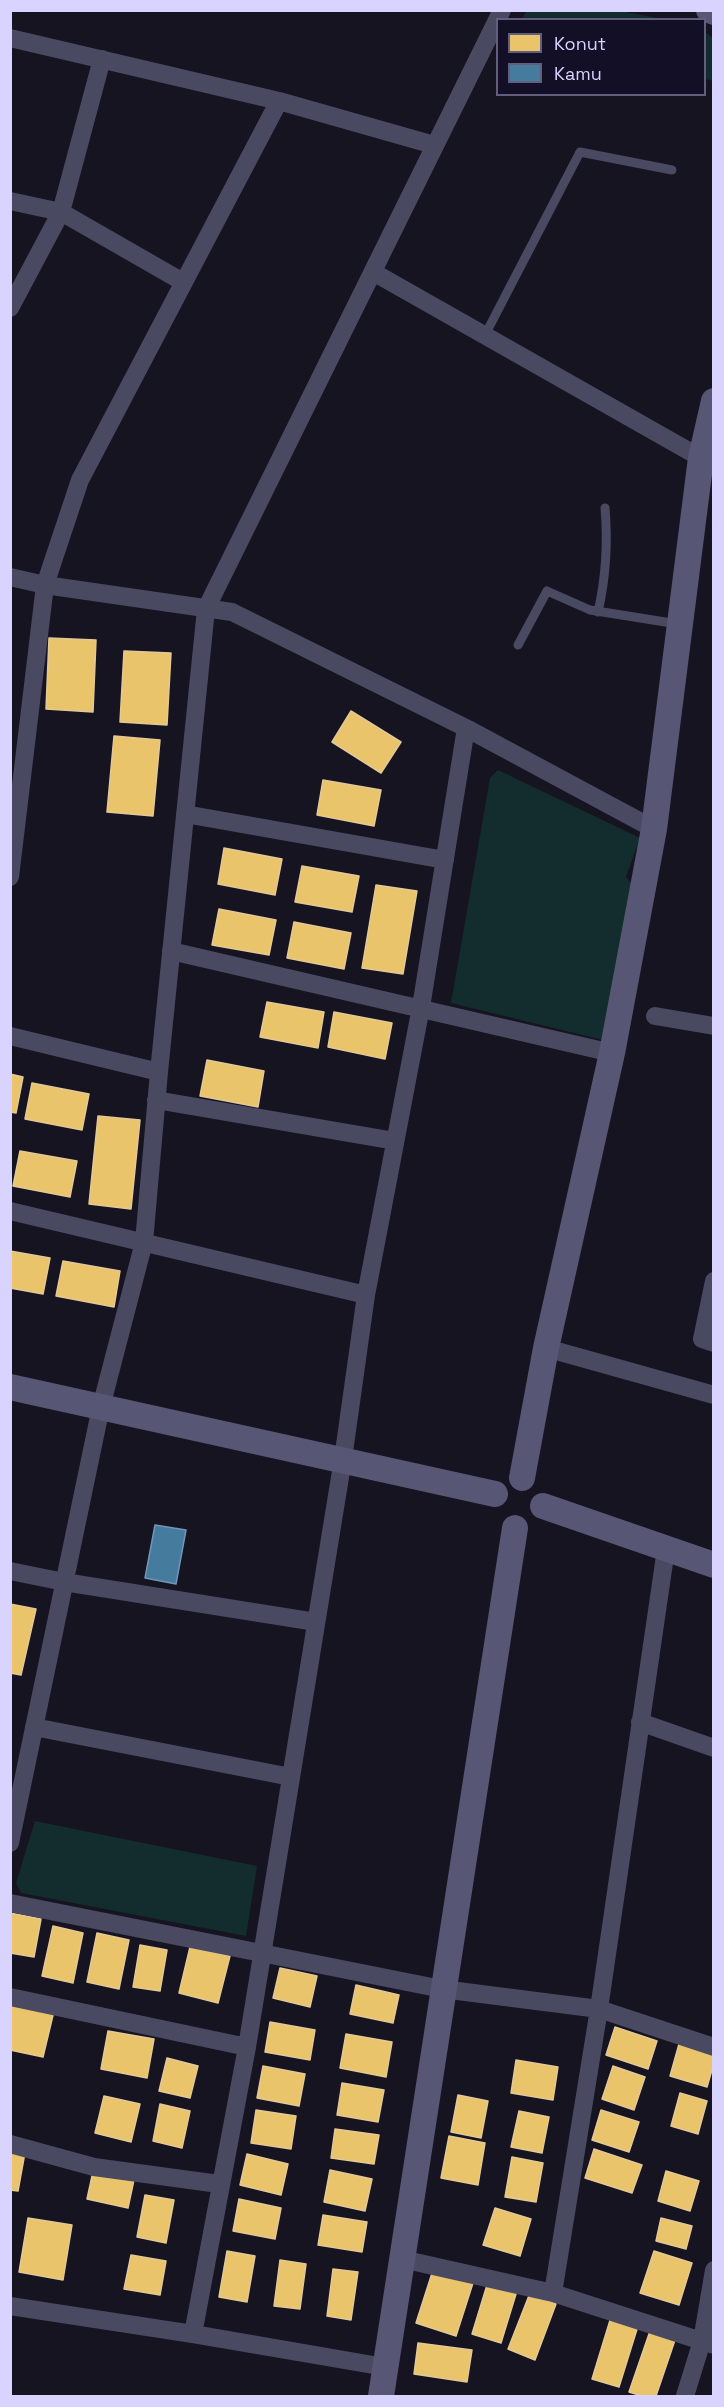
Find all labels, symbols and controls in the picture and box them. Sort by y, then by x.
legend [496,18,706,96]
text: Konut [554,32,606,55]
text: Kamu [554,62,602,85]

